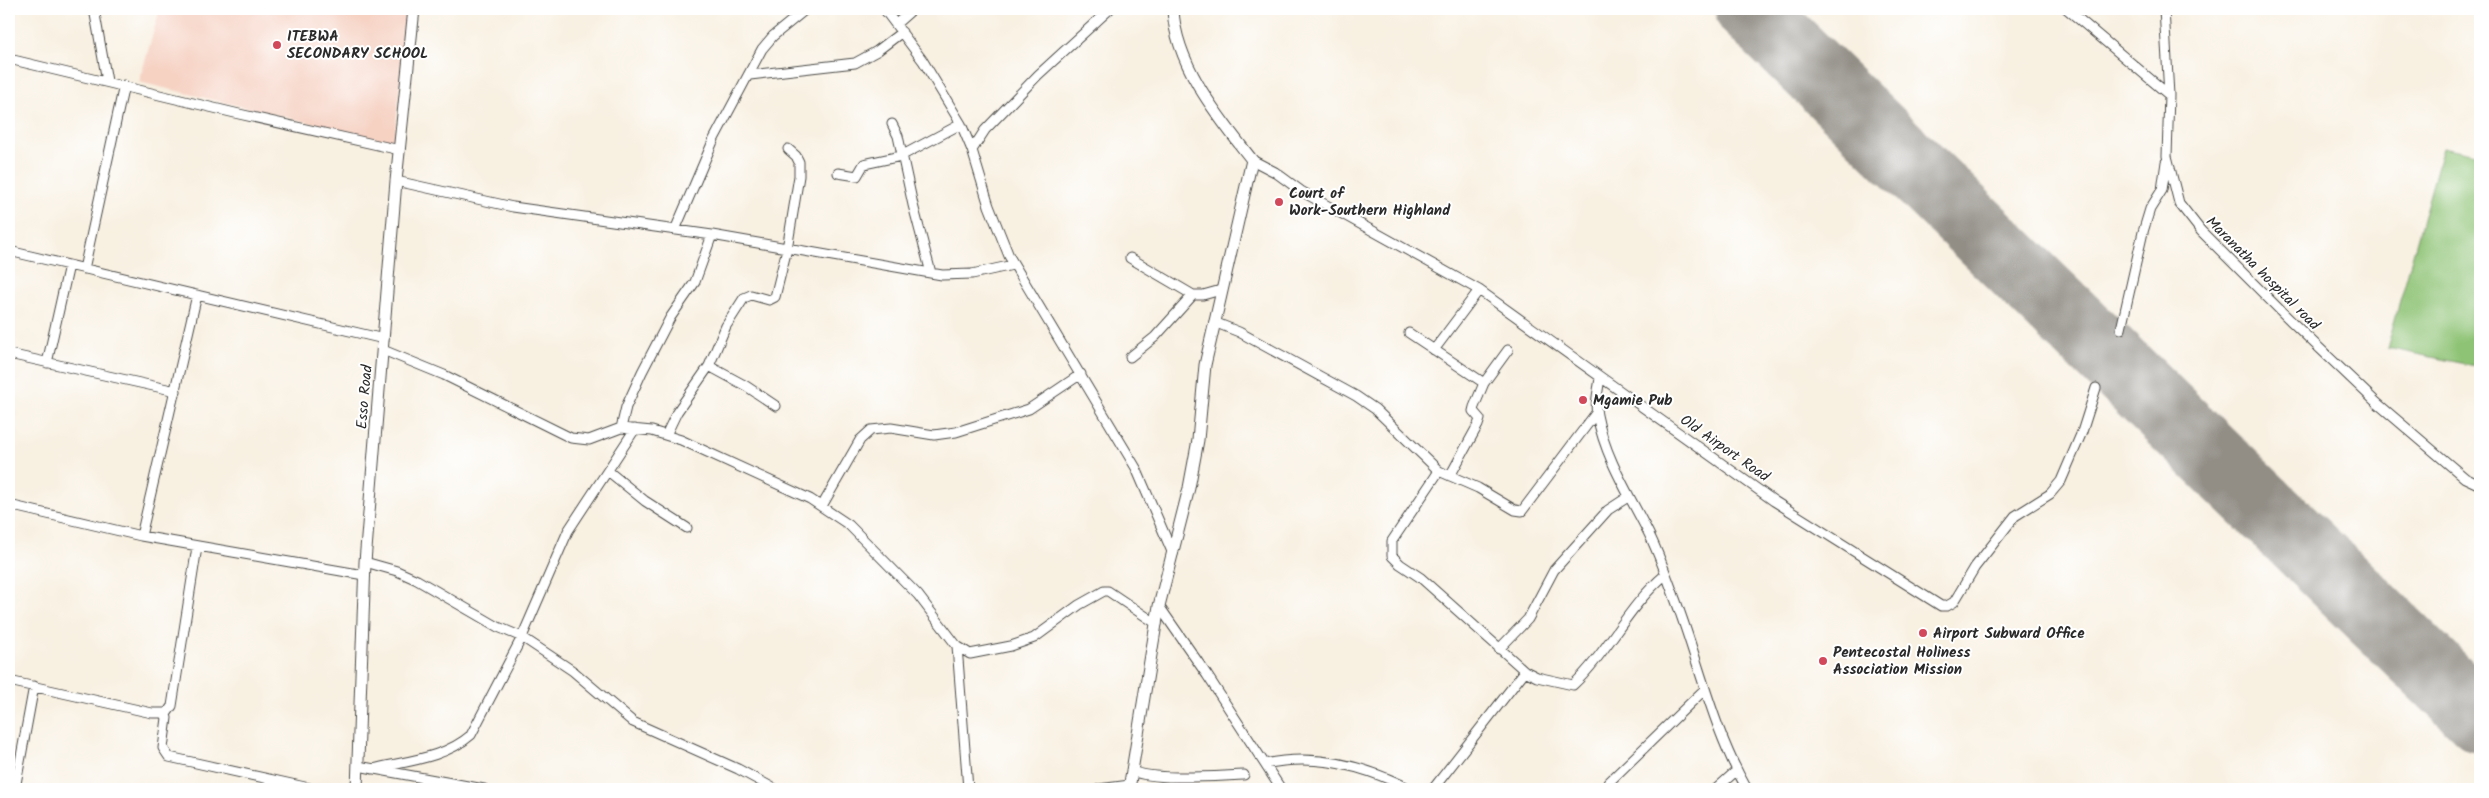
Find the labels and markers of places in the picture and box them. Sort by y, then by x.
place label: ITEBWA SECONDARY SCHOOL [287,25,428,66]
marker: ITEBWA SECONDARY SCHOOL [271,39,283,51]
place label: Court of Work-Southern Highland [1289,182,1451,223]
marker: Court of Work-Southern Highland [1273,196,1285,208]
place label: Mgamie Pub [1593,389,1673,413]
marker: Mgamie Pub [1577,394,1589,406]
place label: Airport Subward Office [1933,622,2085,646]
marker: Airport Subward Office [1917,627,1929,639]
place label: Pentecostal Holiness Association Mission [1833,641,1970,682]
marker: Pentecostal Holiness Association Mission [1817,655,1829,667]

